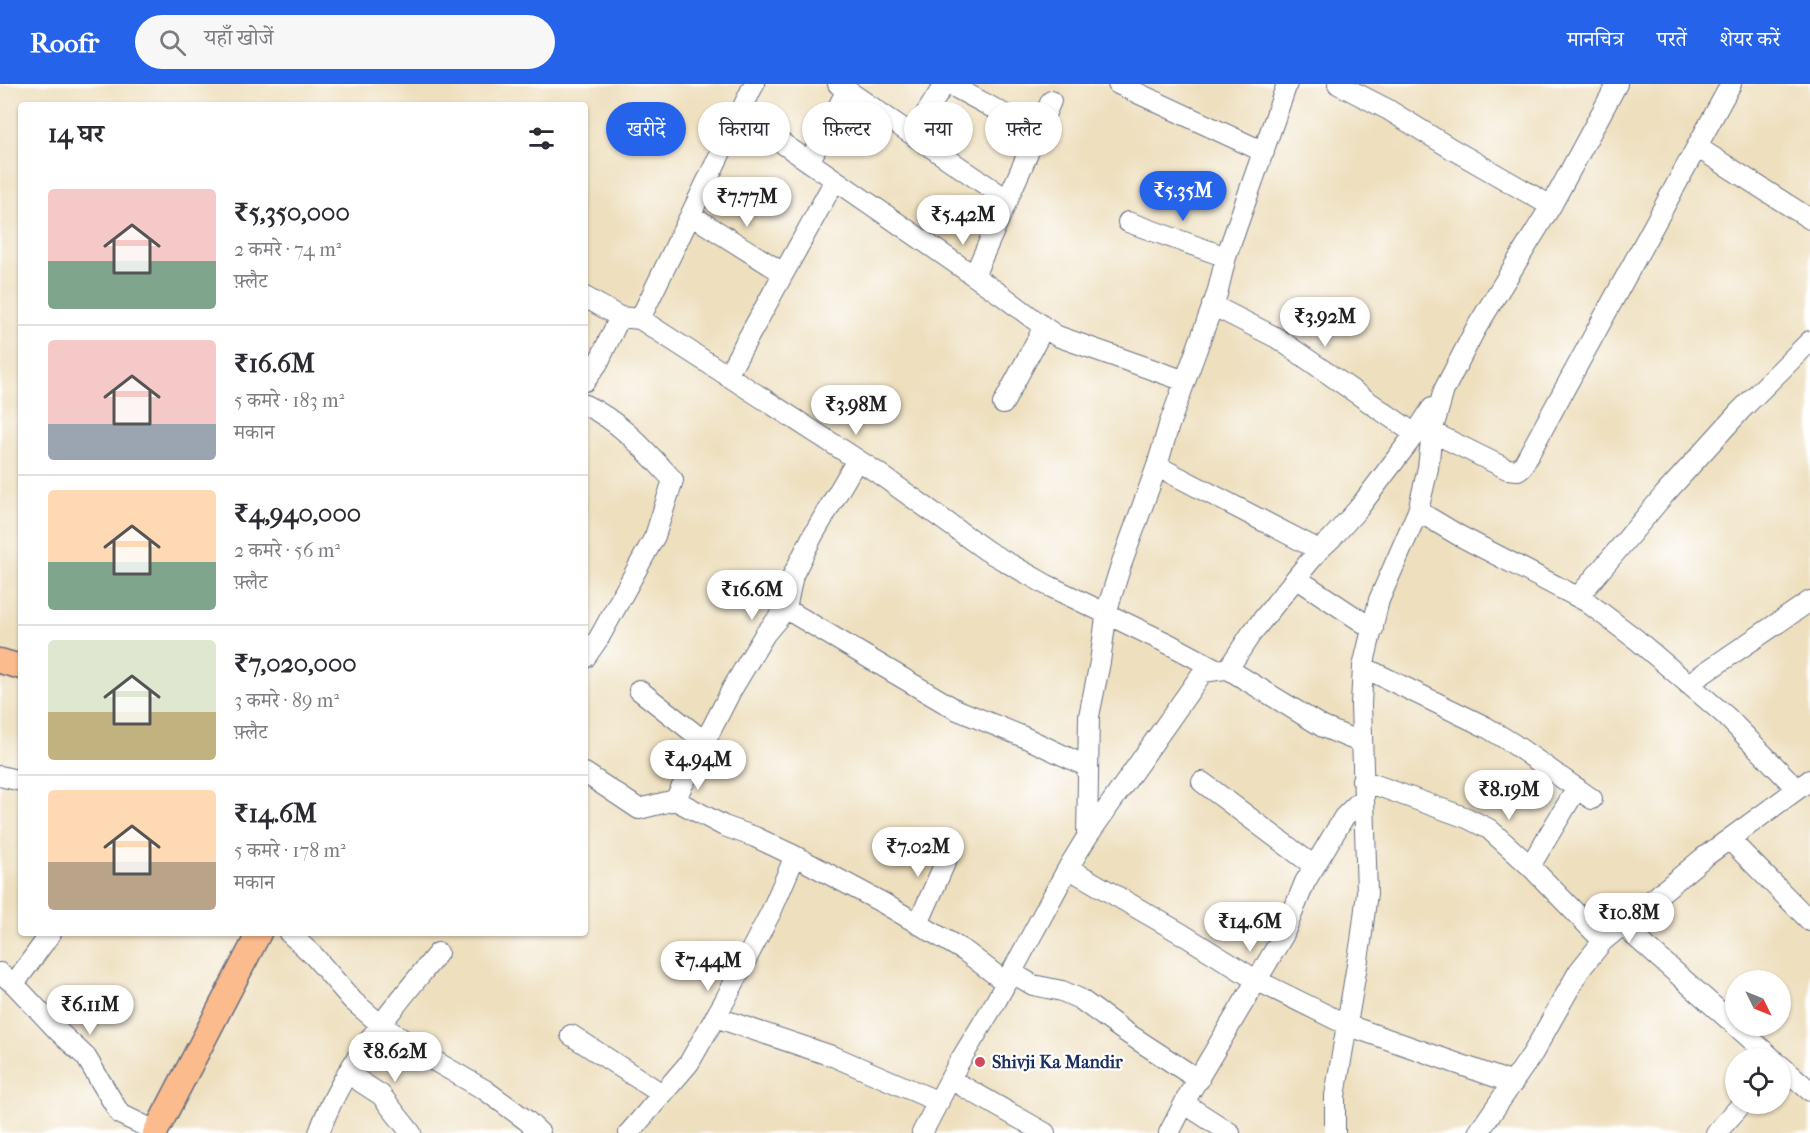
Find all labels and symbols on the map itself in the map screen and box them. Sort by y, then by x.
pin: ₹5.35M [1134,171,1232,222]
pin: ₹7.77M [698,177,796,228]
pin: ₹5.42M [914,195,1012,246]
pin: ₹3.92M [1276,297,1374,348]
pin: ₹3.98M [807,385,905,436]
pin: ₹16.6M [703,570,801,621]
pin: ₹4.94M [649,740,747,791]
pin: ₹8.19M [1460,770,1558,821]
pin: ₹7.02M [869,827,967,878]
pin: ₹10.8M [1580,893,1678,944]
pin: ₹14.6M [1201,902,1299,953]
pin: ₹7.44M [659,941,757,992]
north arrow [1725,970,1791,1036]
pin: ₹6.11M [41,985,139,1036]
pin: ₹8.62M [346,1032,444,1083]
place label: Shivji Ka Mandir [992,1052,1123,1073]
marker: Shivji Ka Mandir [973,1055,987,1069]

